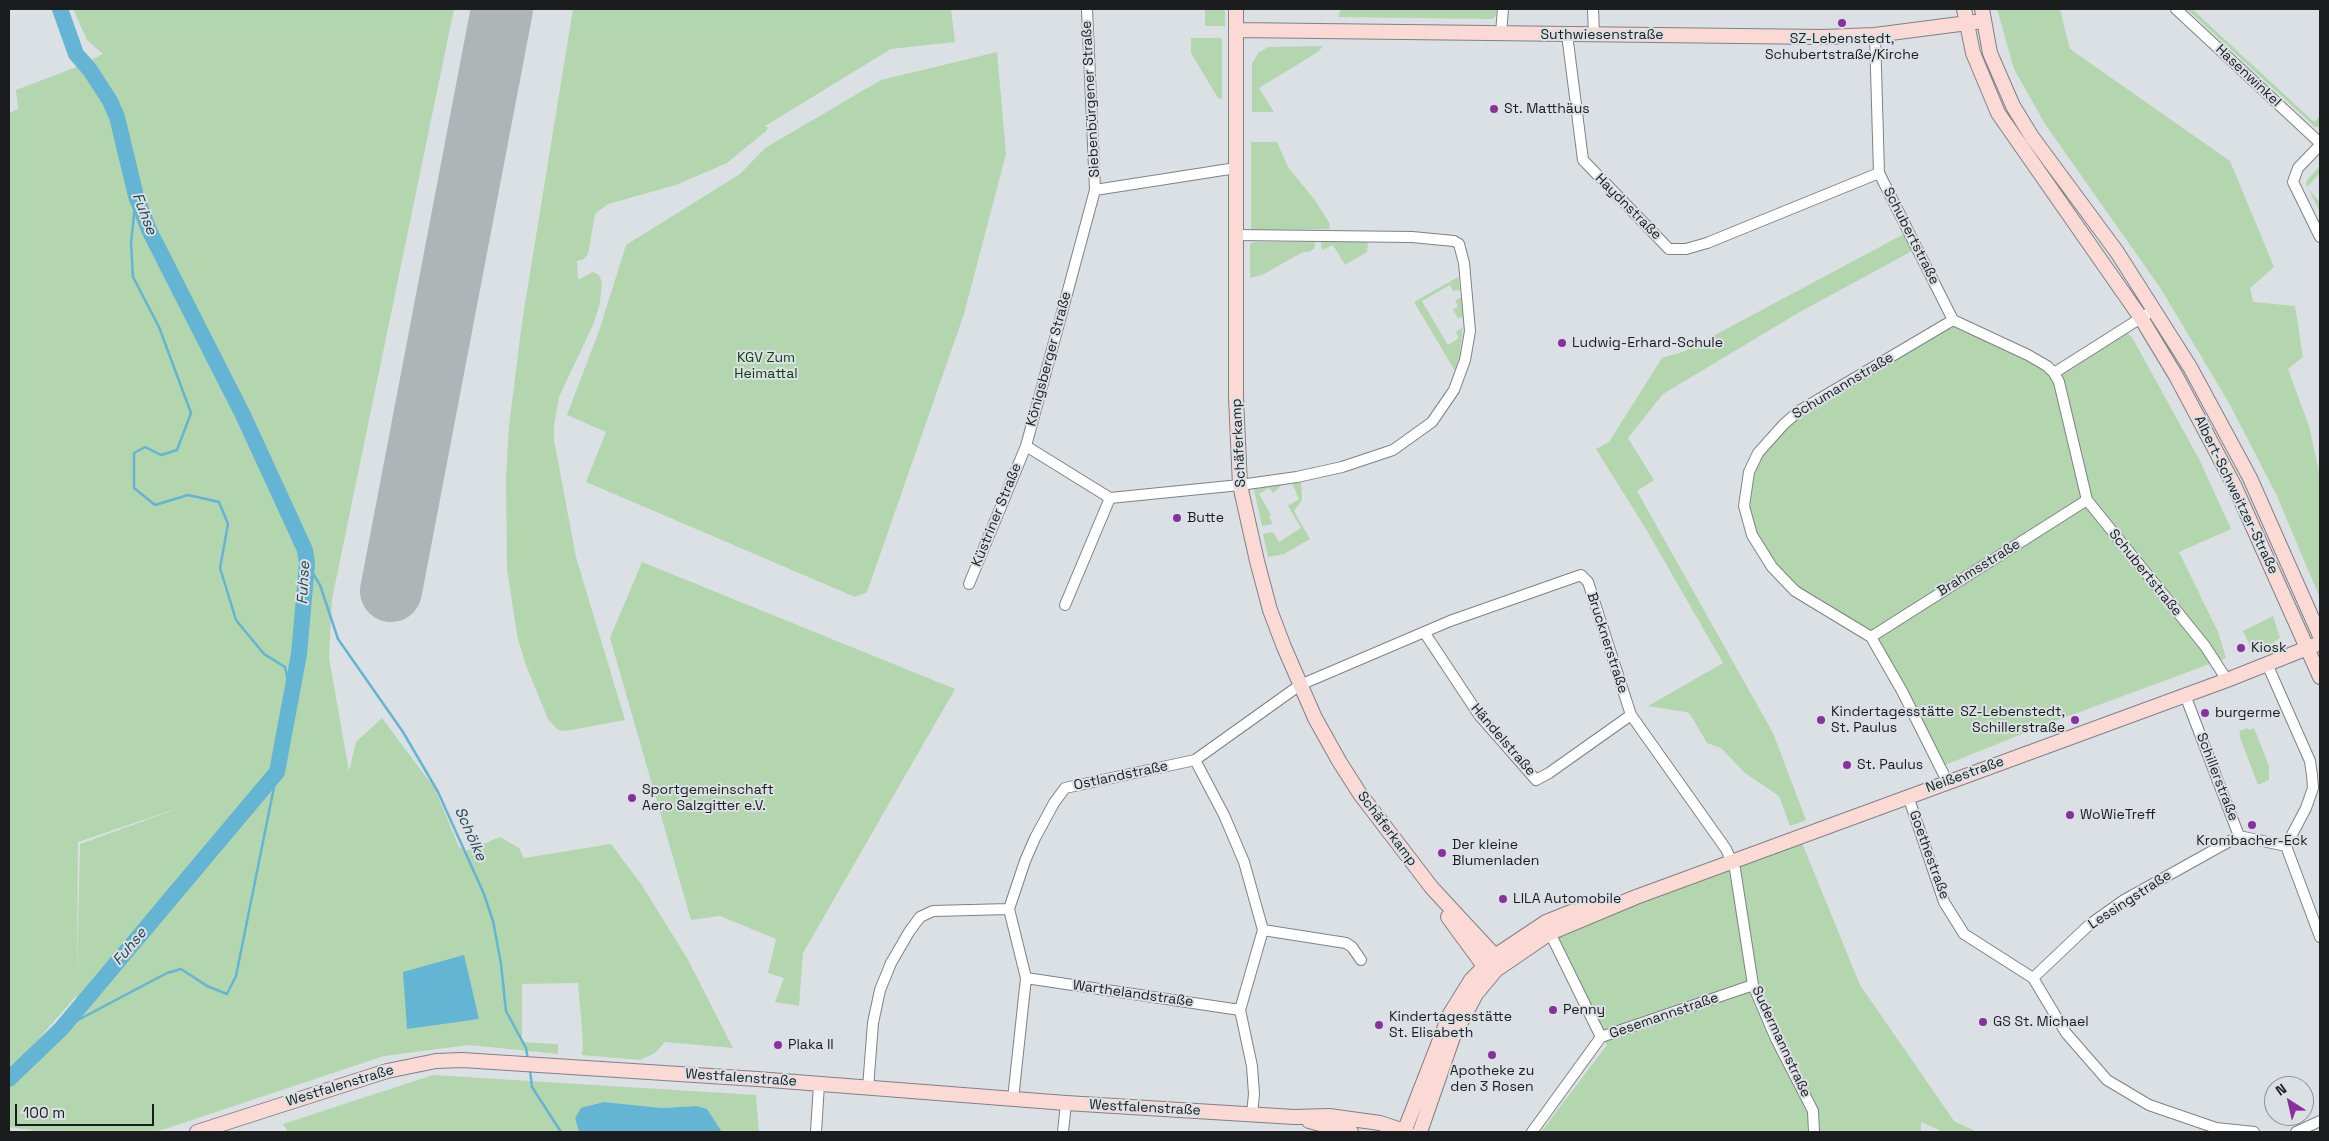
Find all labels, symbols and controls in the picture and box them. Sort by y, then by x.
marker: SZ-Lebenstedt, Schubertstraße/Kirche [1836,17,1848,29]
street label: Siebenbürgener Straße [1079,20,1103,178]
street label: Suthwiesenstraße [1540,27,1664,43]
place label: SZ-Lebenstedt, Schubertstraße/Kirche [1765,31,1919,64]
street label: Hasenwinkel [2212,41,2284,111]
place label: St. Matthäus [1504,101,1590,117]
marker: St. Matthäus [1488,103,1500,115]
street label: Haydnstraße [1591,170,1665,244]
street label: Schubertstraße [1879,185,1943,287]
water label: Fuhse [128,191,160,237]
street label: Königsberger Straße [1023,290,1075,428]
place label: Ludwig-Erhard-Schule [1572,335,1723,351]
marker: Ludwig-Erhard-Schule [1556,337,1568,349]
street label: Schumannstraße [1789,349,1897,423]
park label: KGV Zum Heimattal [734,350,798,382]
street label: Schäferkamp [1228,398,1250,488]
street label: Albert-Schweitzer-Straße [2190,413,2282,577]
street label: Küstriner Straße [969,461,1025,569]
place label: Butte [1187,510,1224,526]
marker: Butte [1171,512,1183,524]
street label: Schubertstraße [2105,526,2185,620]
street label: Brahmsstraße [1935,536,2023,600]
water label: Fuhse [294,561,314,605]
street label: Brucknerstraße [1583,591,1631,695]
place label: Kiosk [2251,640,2287,656]
marker: Kiosk [2235,642,2247,654]
street label: Händelstraße [1467,700,1539,780]
place label: Kindertagesstätte St. Paulus [1831,704,1954,736]
place label: SZ-Lebenstedt, Schillerstraße [1960,704,2065,736]
place label: burgerme [2215,705,2280,721]
marker: burgerme [2199,707,2211,719]
marker: Kindertagesstätte St. Paulus [1815,714,1827,726]
marker: SZ-Lebenstedt, Schillerstraße [2069,714,2081,726]
street label: Schillerstraße [2192,731,2242,823]
street label: Neißestraße [1924,753,2006,797]
place label: St. Paulus [1857,757,1923,773]
street label: Ostlandstraße [1072,758,1170,794]
marker: St. Paulus [1841,759,1853,771]
place label: Sportgemeinschaft Aero Salzgitter e.V. [642,782,774,814]
street label: Schäferkamp [1353,788,1421,870]
marker: Sportgemeinschaft Aero Salzgitter e.V. [626,792,638,804]
water label: Schölke [450,804,490,864]
place label: WoWieTreff [2080,807,2156,823]
street label: Goethestraße [1905,808,1953,902]
marker: WoWieTreff [2064,809,2076,821]
marker: Krombacher-Eck [2246,819,2258,831]
place label: Krombacher-Eck [2196,833,2308,849]
place label: Der kleine Blumenladen [1452,837,1539,870]
marker: Der kleine Blumenladen [1436,847,1448,859]
street label: Lessingstraße [2085,867,2175,933]
place label: LILA Automobile [1513,891,1621,907]
marker: LILA Automobile [1497,893,1509,905]
water label: Fuhse [109,925,151,969]
street label: Warthelandstraße [1072,977,1194,1011]
street label: Sudermannstraße [1748,984,1814,1100]
street label: Gesemannstraße [1607,989,1721,1043]
place label: Penny [1563,1002,1605,1018]
marker: Penny [1547,1004,1559,1016]
place label: Kindertagesstätte St. Elisabeth [1389,1009,1512,1042]
place label: GS St. Michael [1993,1014,2089,1030]
marker: GS St. Michael [1977,1016,1989,1028]
marker: Kindertagesstätte St. Elisabeth [1373,1019,1385,1031]
place label: Plaka II [788,1037,834,1053]
marker: Plaka II [772,1039,784,1051]
marker: Apotheke zu den 3 Rosen [1486,1049,1498,1061]
street label: Westfalenstraße [284,1062,396,1110]
place label: Apotheke zu den 3 Rosen [1450,1063,1534,1096]
street label: Westfalenstraße [685,1066,797,1090]
north arrow [2264,1076,2314,1126]
text: N [2272,1079,2290,1100]
scale bar [18,1094,156,1126]
street label: Westfalenstraße [1089,1097,1201,1119]
text: 100 m [23,1103,65,1122]

